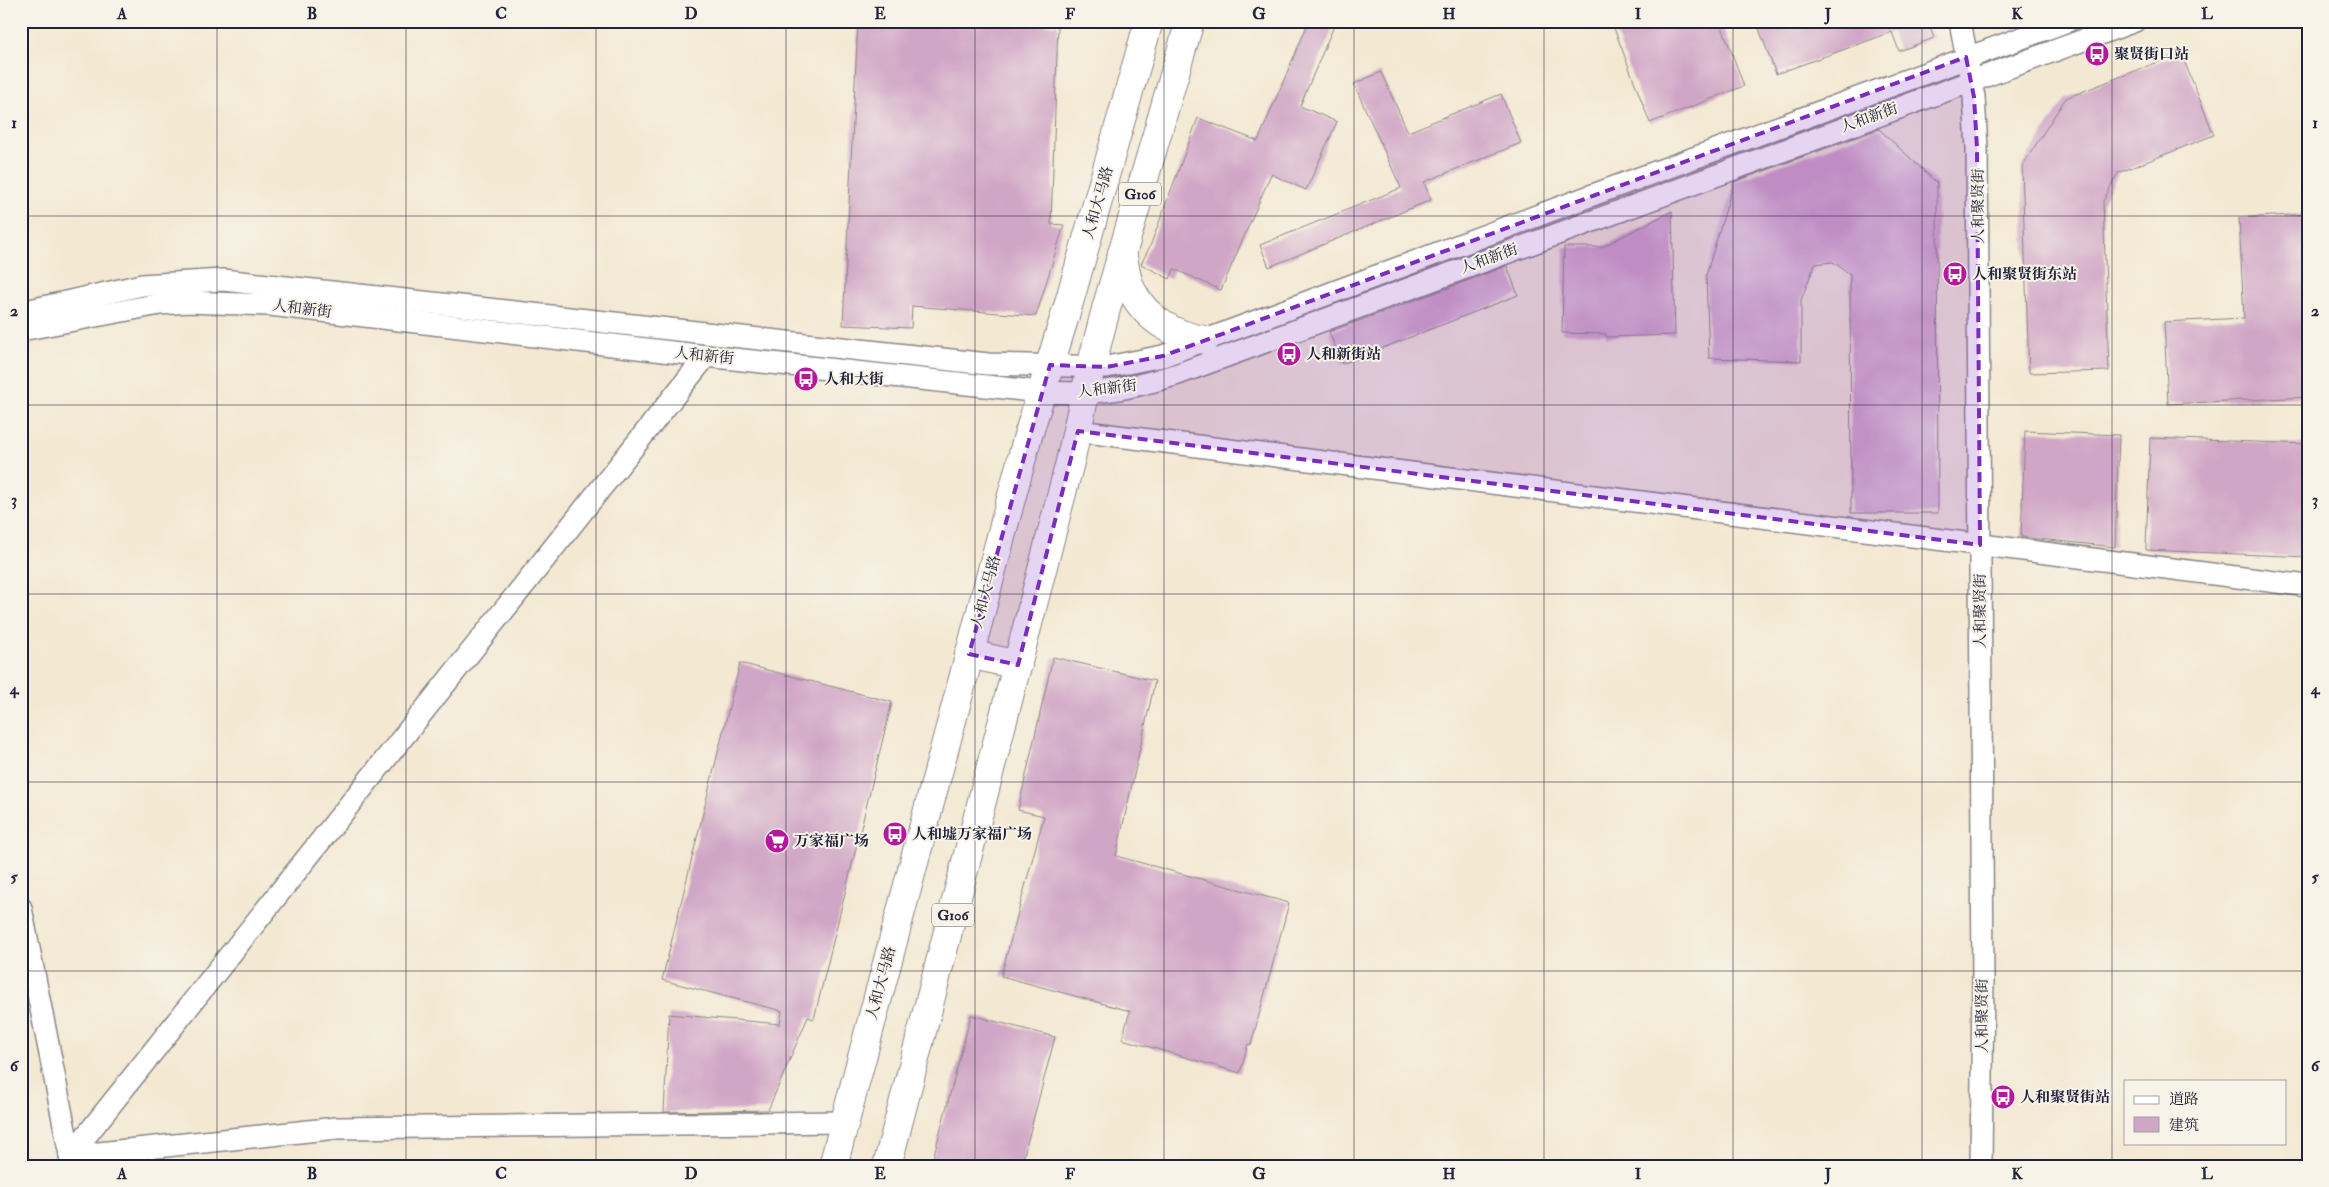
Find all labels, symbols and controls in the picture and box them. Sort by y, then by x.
text: A [116,4,128,24]
text: B [307,4,317,24]
text: C [495,4,507,24]
text: D [684,4,698,24]
text: E [874,4,886,24]
text: F [1065,4,1075,24]
text: G [1252,4,1266,24]
text: H [1442,4,1456,24]
text: I [1635,4,1642,24]
text: J [1824,4,1832,25]
text: K [2011,4,2023,24]
text: L [2201,4,2213,24]
bus stop icon: 聚贤街口站 [2084,41,2110,67]
place label: 聚贤街口站 [2114,45,2189,64]
street label: 人和新街 [1838,99,1900,137]
text: 1 [11,113,17,133]
text: 1 [2312,113,2318,133]
street label: 人和大马路 [1079,164,1117,242]
street label: 人和聚贤街 [1969,168,1988,244]
road number: G106 [1119,182,1161,205]
street label: 人和新街 [1458,240,1520,278]
bus stop icon: 人和聚贤街东站 [1942,261,1968,287]
place label: 人和聚贤街东站 [1972,265,2077,284]
street label: 人和新街 [271,296,333,322]
text: 2 [10,301,18,321]
text: 2 [2311,301,2319,321]
bus stop icon: 人和新街站 [1276,341,1302,367]
street label: 人和新街 [673,343,735,369]
place label: 人和新街站 [1306,345,1381,364]
bus stop icon: 人和大街 [793,366,819,392]
place label: 人和大街 [824,370,884,389]
street label: 人和新街 [1076,376,1138,402]
text: 3 [11,490,17,510]
text: 3 [2312,490,2318,510]
street label: 人和大马路 [967,553,1005,631]
street label: 人和聚贤街 [1971,573,1990,649]
text: 4 [9,679,20,699]
text: 4 [2310,679,2321,699]
bus stop icon: 人和墟万家福广场 [882,821,908,847]
place label: 人和墟万家福广场 [912,825,1032,844]
supermarket icon: 万家福广场 [764,828,790,854]
place label: 万家福广场 [794,832,869,851]
text: 5 [10,867,18,887]
text: 5 [2311,867,2319,887]
road number: G106 [932,904,974,926]
street label: 人和大马路 [862,944,900,1022]
street label: 人和聚贤街 [1973,978,1992,1054]
text: 6 [10,1056,20,1076]
text: 6 [2311,1056,2321,1076]
legend [2124,1080,2286,1144]
bus stop icon: 人和聚贤街站 [1990,1084,2016,1110]
place label: 人和聚贤街站 [2020,1088,2110,1107]
text: 道路 [2169,1090,2199,1109]
text: 建筑 [2169,1116,2199,1135]
text: A [116,1164,128,1184]
text: B [307,1164,317,1184]
text: C [495,1164,507,1184]
text: D [684,1164,698,1184]
text: E [874,1164,886,1184]
text: F [1065,1164,1075,1184]
text: G [1252,1164,1266,1184]
text: H [1442,1164,1456,1184]
text: I [1635,1164,1642,1184]
text: J [1824,1164,1832,1185]
text: K [2011,1164,2023,1184]
text: L [2201,1164,2213,1184]

